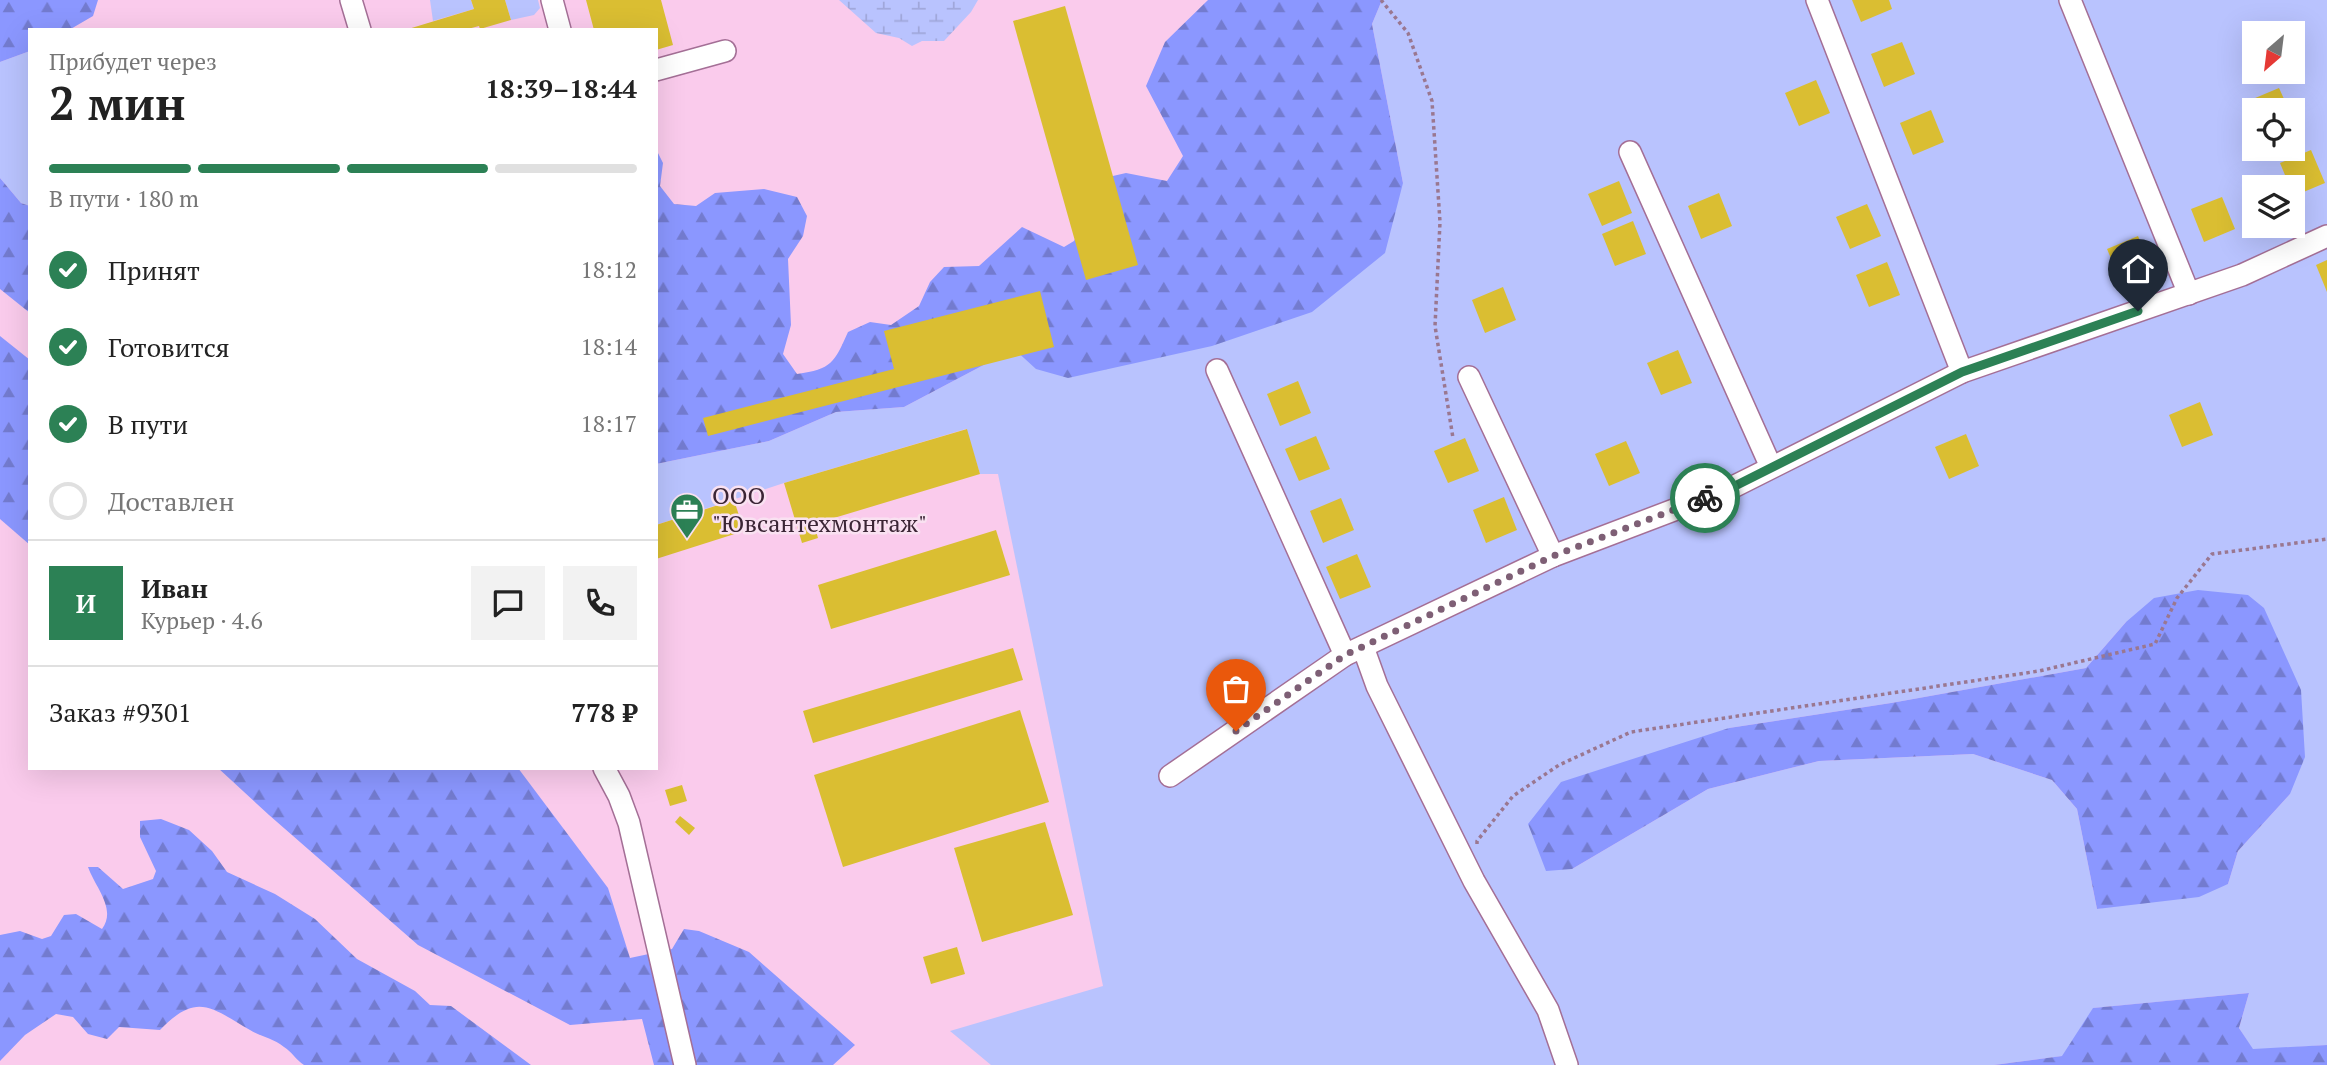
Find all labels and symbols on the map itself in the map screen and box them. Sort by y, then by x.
north arrow [2242,21,2305,84]
pin [2108,239,2168,311]
courier [1670,463,1740,533]
place label: ООО "Ювсантехмонтаж" [712,479,927,539]
office icon: ООО "Ювсантехмонтаж" [668,491,706,540]
pin [1206,659,1266,731]

